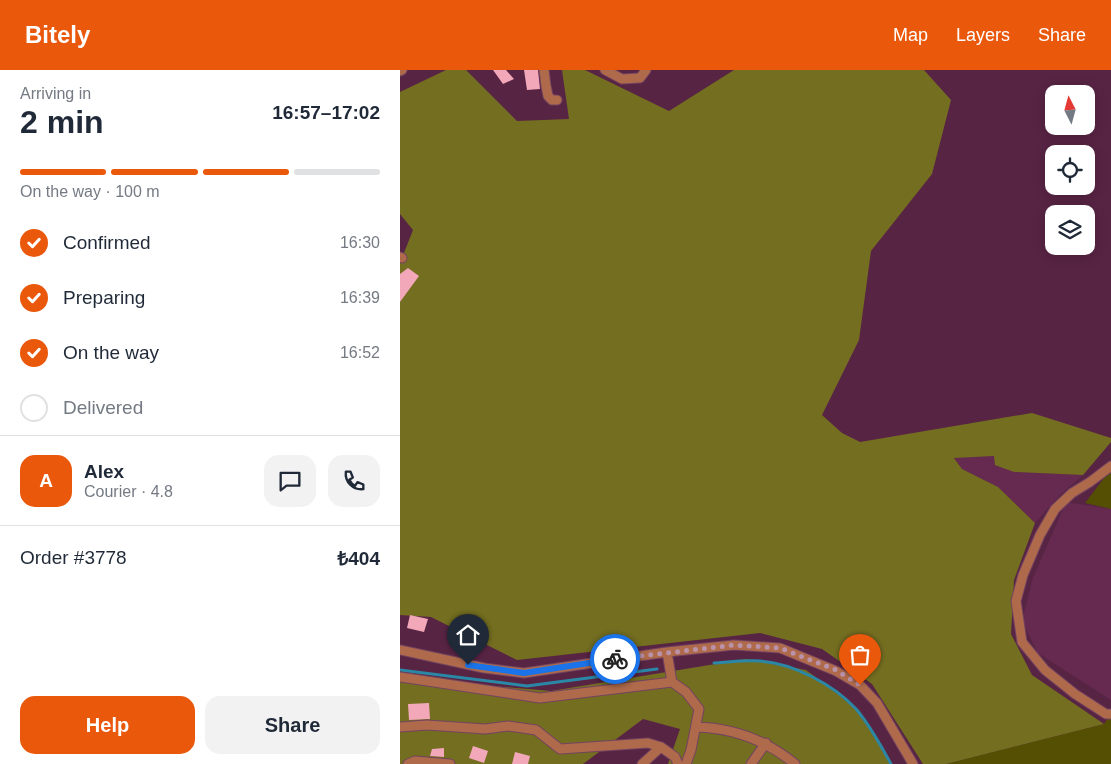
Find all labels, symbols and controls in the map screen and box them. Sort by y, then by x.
text: Bitely [25,21,90,48]
text: Map [893,25,928,45]
text: Layers [956,25,1010,45]
text: Share [1038,25,1086,45]
text: Arriving in [20,85,91,102]
north arrow [1045,85,1095,135]
map controls [1045,85,1095,255]
text: 16:57–17:02 [272,102,380,123]
text: 2 min [20,104,104,140]
button: locate [1045,145,1095,195]
text: On the way · 100 m [20,183,160,200]
button: layers [1045,205,1095,255]
icon: check [20,229,48,257]
text: Confirmed [63,232,151,253]
text: 16:30 [340,234,380,251]
icon: check [20,284,48,312]
text: Preparing [63,287,145,308]
text: 16:39 [340,289,380,306]
icon: check [20,339,48,367]
text: On the way [63,342,159,363]
text: 16:52 [340,344,380,361]
text: Delivered [63,397,143,418]
button: chat [264,455,316,507]
button: phone [328,455,380,507]
text: Alex [84,461,124,482]
text: A [39,470,53,491]
text: Courier · 4.8 [84,483,173,500]
text: Order #3778 [20,547,127,568]
text: ₺404 [337,548,380,569]
pin [447,614,489,665]
icon: home [454,621,482,649]
courier [590,634,640,684]
pin [839,634,881,685]
icon: bag [846,641,874,669]
icon: bike [601,645,629,673]
button: Help [20,696,195,754]
button: Share [205,696,380,754]

